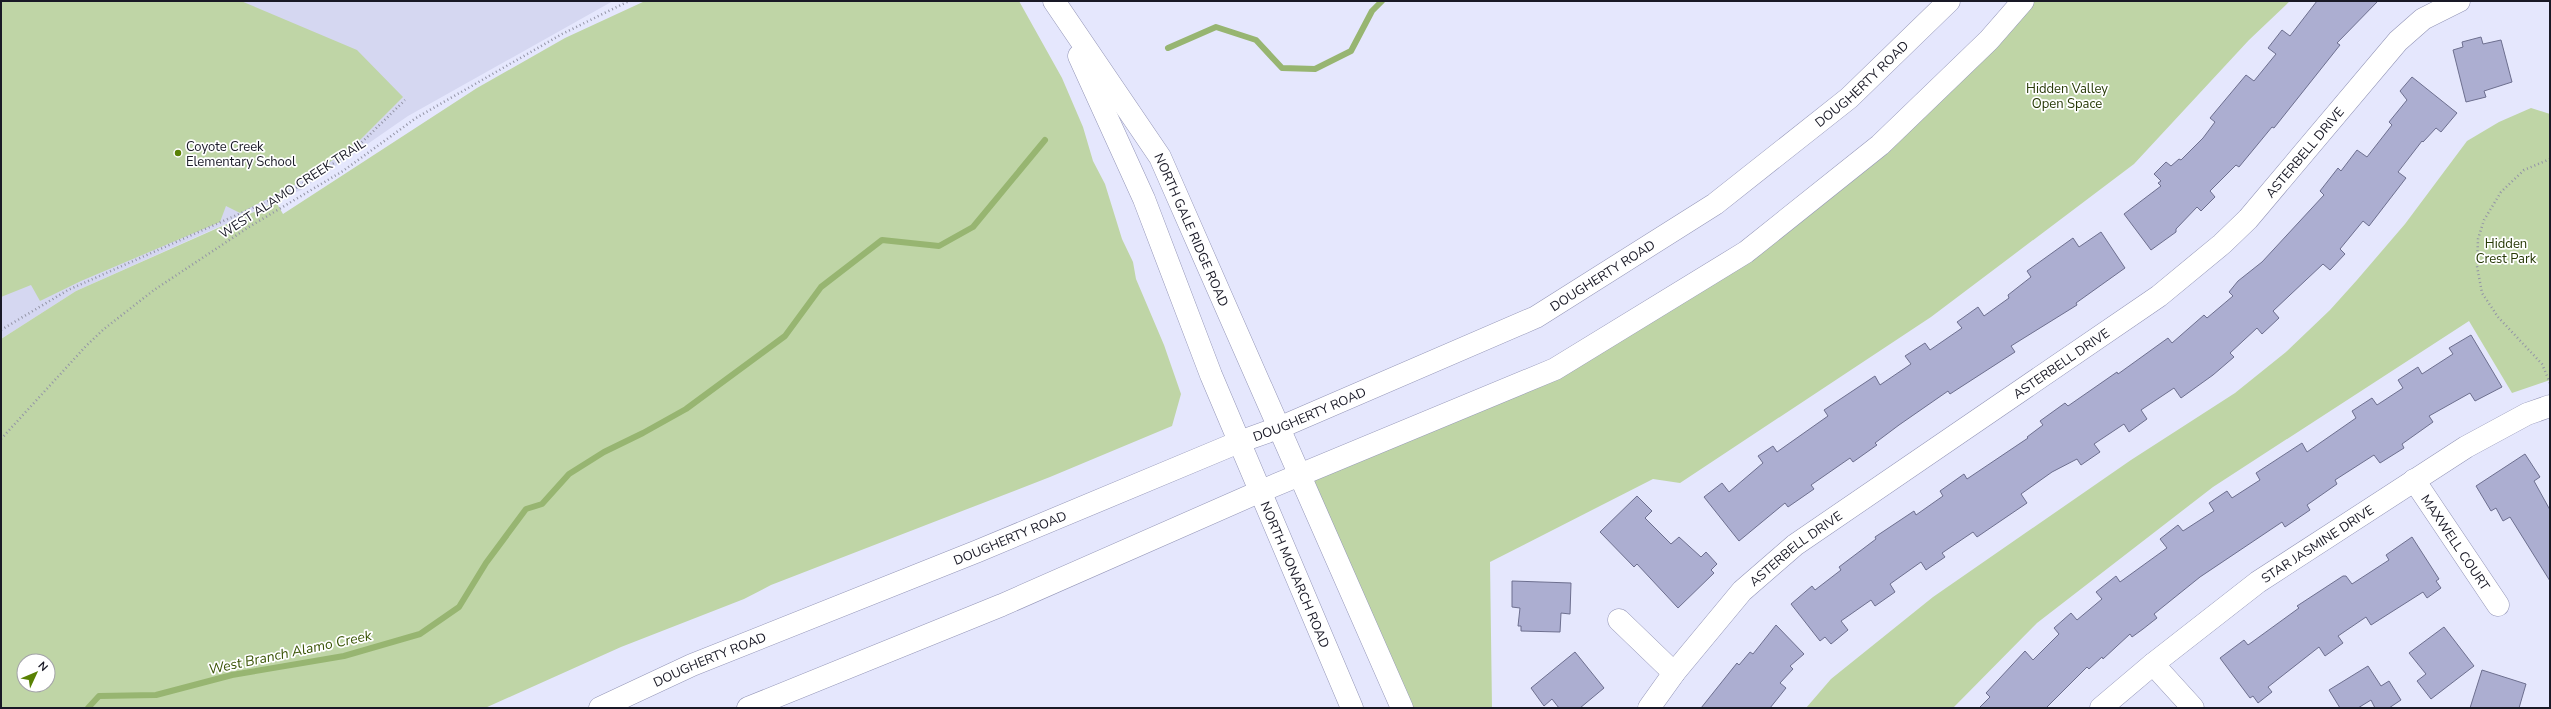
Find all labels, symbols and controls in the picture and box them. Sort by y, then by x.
street label: DOUGHERTY ROAD [1811,37,1913,132]
park label: Hidden Valley Open Space [2026,80,2108,113]
street label: ASTERBELL DRIVE [2262,104,2349,202]
street label: WEST ALAMO CREEK TRAIL [216,135,369,243]
place label: Coyote Creek Elementary School [186,138,296,171]
marker: Coyote Creek Elementary School [173,148,183,158]
street label: NORTH GALE RIDGE ROAD [1149,151,1233,310]
park label: Hidden Crest Park [2476,235,2537,268]
street label: DOUGHERTY ROAD [1547,236,1659,316]
street label: ASTERBELL DRIVE [2010,324,2113,403]
street label: DOUGHERTY ROAD [1251,383,1369,446]
street label: MAXWELL COURT [2416,491,2494,595]
street label: NORTH MONARCH ROAD [1256,499,1334,651]
street label: STAR JASMINE DRIVE [2258,501,2378,588]
street label: DOUGHERTY ROAD [951,507,1070,570]
street label: ASTERBELL DRIVE [1746,507,1846,591]
water label: West Branch Alamo Creek [207,626,374,679]
street label: DOUGHERTY ROAD [650,628,769,692]
north arrow [16,653,56,693]
text: N [35,658,51,675]

